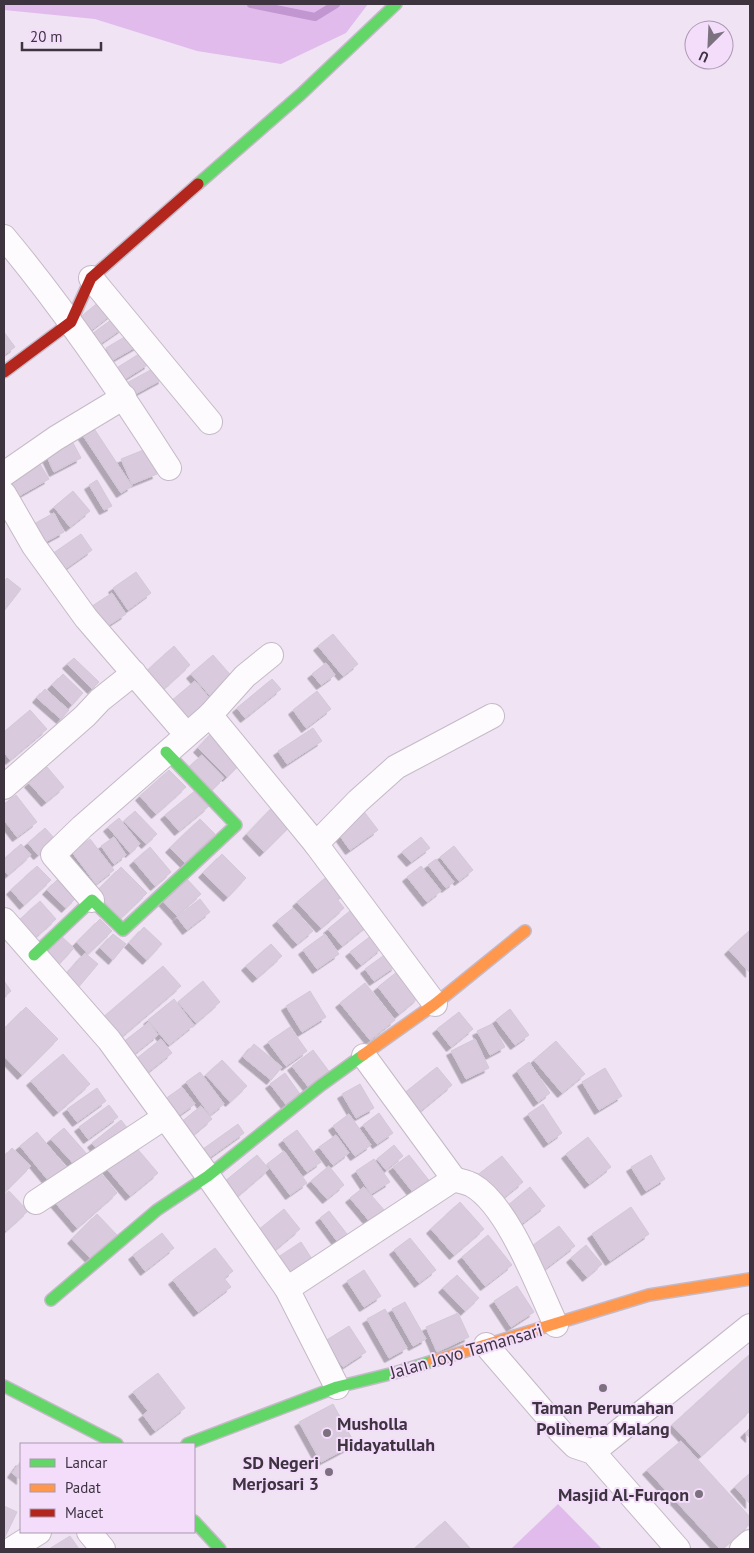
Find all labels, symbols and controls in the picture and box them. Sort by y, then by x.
scale bar [22,20,101,52]
north arrow [684,20,734,70]
text: 20 m [30,27,63,46]
text: U [696,47,711,67]
street label: Jalan Joyo Tamansari [386,1318,545,1384]
marker: Taman Perumahan Polinema Malang [597,1382,609,1394]
place label: Taman Perumahan Polinema Malang [532,1396,674,1440]
place label: Musholla Hidayatullah [337,1412,435,1456]
marker: Musholla Hidayatullah [321,1427,333,1439]
legend [20,1443,195,1533]
place label: SD Negeri Merjosari 3 [232,1451,319,1495]
text: Lancar [65,1453,107,1472]
marker: SD Negeri Merjosari 3 [323,1466,335,1478]
text: Padat [65,1478,101,1497]
place label: Masjid Al-Furqon [558,1483,689,1506]
marker: Masjid Al-Furqon [693,1488,705,1500]
text: Macet [65,1503,103,1522]

